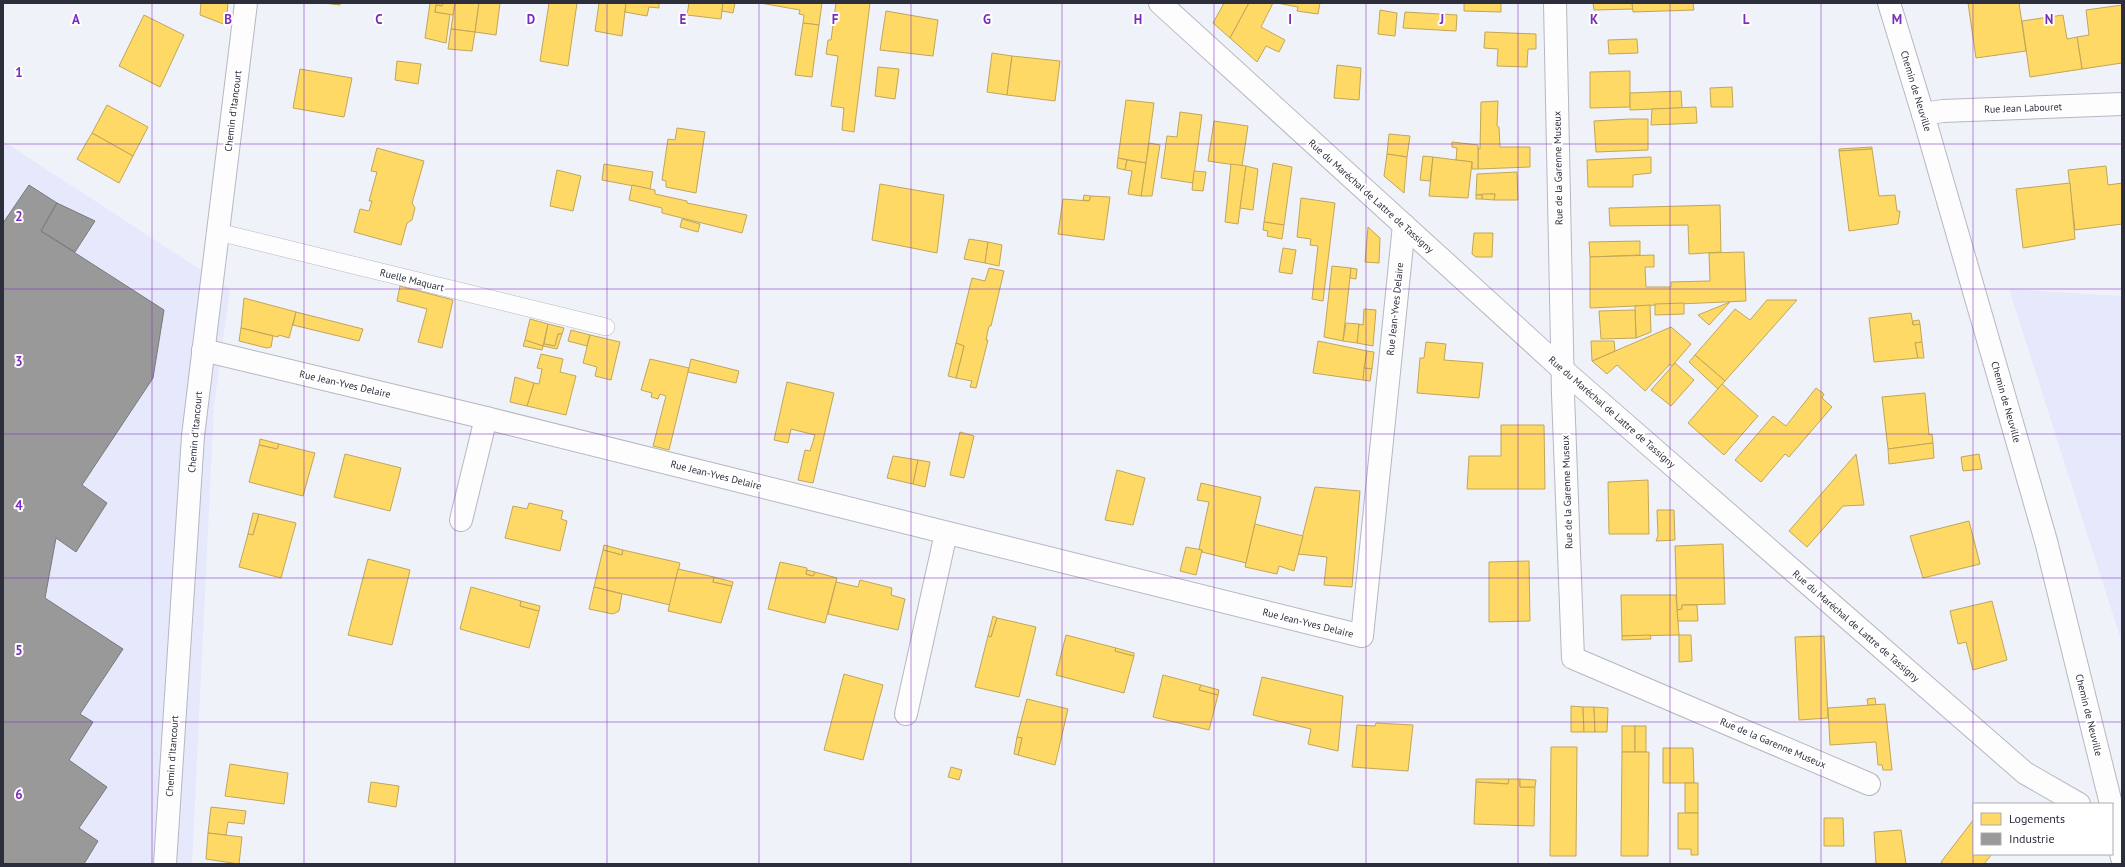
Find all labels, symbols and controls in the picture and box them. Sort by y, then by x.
text: A [72,11,80,28]
text: B [224,11,232,28]
text: C [375,11,383,28]
text: D [527,11,535,28]
text: E [680,11,687,28]
text: F [832,11,839,28]
text: G [983,11,991,28]
text: H [1134,11,1142,28]
text: I [1288,11,1292,28]
text: J [1439,11,1444,28]
text: K [1590,11,1598,28]
text: L [1743,11,1750,28]
text: M [1892,11,1902,28]
text: N [2045,11,2053,28]
street label: Chemin de Neuville [1898,49,1934,133]
text: 1 [15,64,23,81]
street label: Chemin d'Itancourt [222,69,244,152]
street label: Rue Jean Labouret [1984,100,2063,116]
street label: Rue de la Garenne Museux [1551,111,1565,225]
street label: Rue du Maréchal de Lattre de Tassigny [1306,136,1437,256]
text: 2 [15,208,23,225]
street label: Rue Jean-Yves Delaire [1384,262,1406,356]
street label: Ruelle Maquart [379,266,446,294]
text: 3 [15,353,23,370]
street label: Rue du Maréchal de Lattre de Tassigny [1546,353,1678,471]
street label: Chemin de Neuville [1988,360,2024,444]
street label: Rue Jean-Yves Delaire [298,367,392,401]
street label: Chemin d'Itancourt [185,390,205,473]
street label: Rue de la Garenne Museux [1559,435,1575,549]
street label: Rue Jean-Yves Delaire [669,457,763,493]
text: 4 [15,497,23,514]
street label: Rue du Maréchal de Lattre de Tassigny [1790,567,1922,685]
street label: Rue Jean-Yves Delaire [1261,605,1355,641]
text: 5 [15,642,23,659]
street label: Chemin de Neuville [2073,673,2105,757]
street label: Chemin d'Itancourt [163,714,181,797]
street label: Rue de la Garenne Museux [1718,715,1828,771]
text: 6 [15,786,23,803]
legend [1973,803,2113,855]
text: Logements [2009,811,2065,826]
text: Industrie [2009,831,2055,846]

